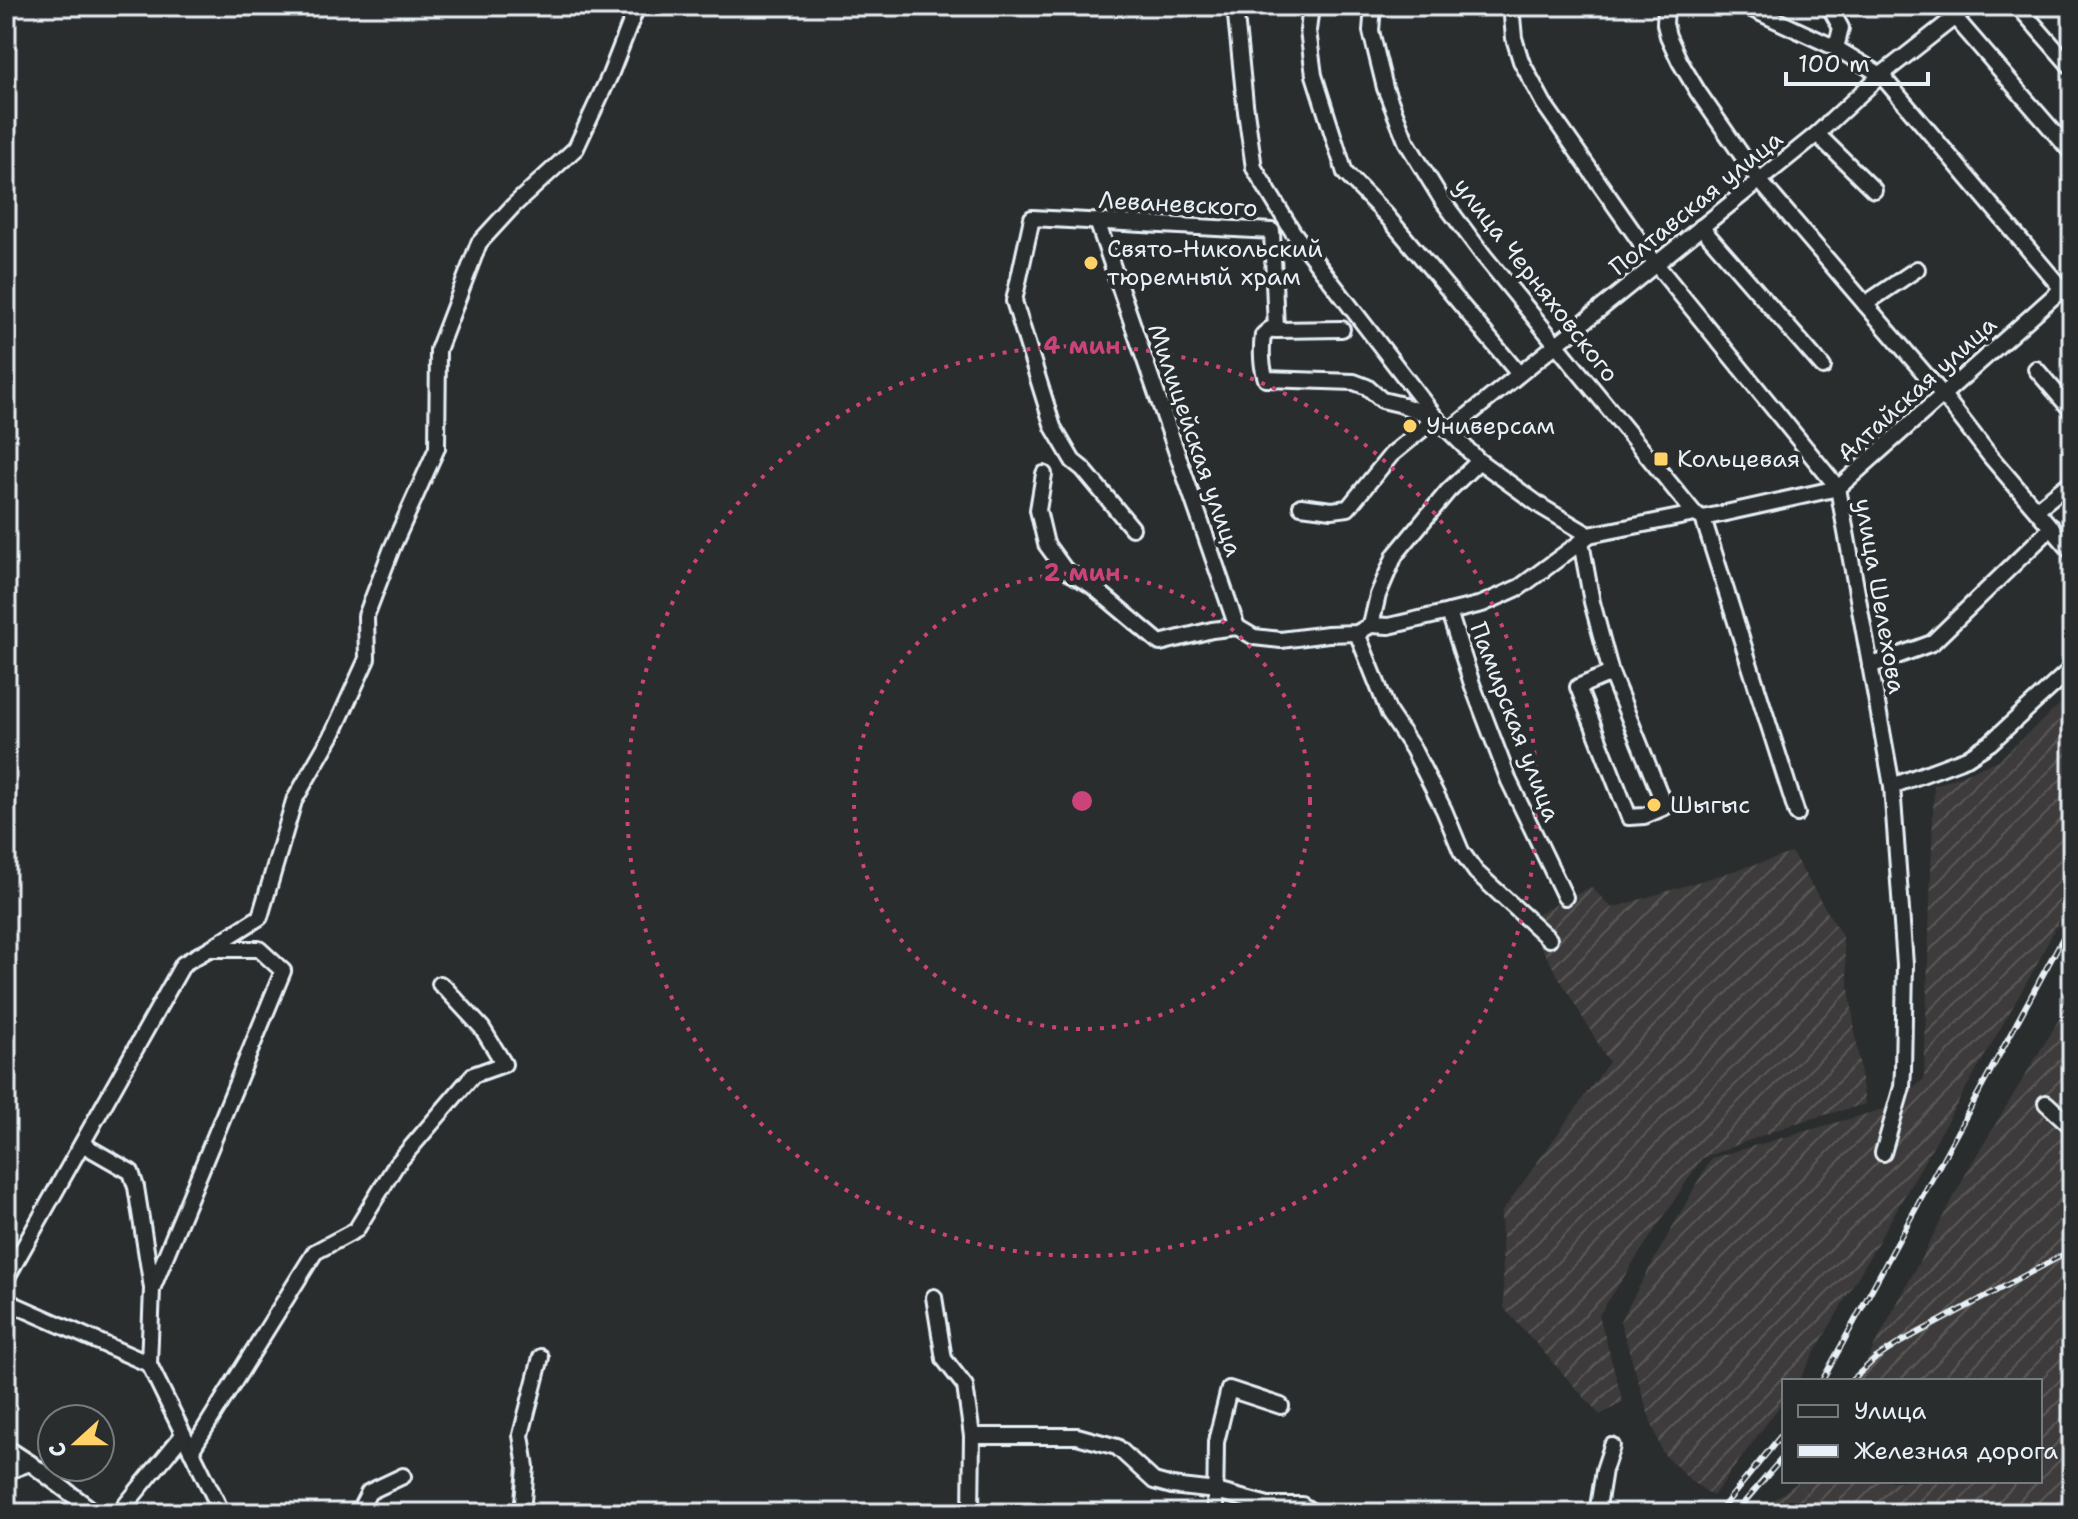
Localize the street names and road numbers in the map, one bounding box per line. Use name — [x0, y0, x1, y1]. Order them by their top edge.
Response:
street label: Полтавская улица — [1603, 123, 1789, 283]
street label: улица Черняховского — [1446, 171, 1626, 389]
street label: Леваневского — [1097, 184, 1259, 224]
street label: Алтайская улица — [1830, 309, 2004, 469]
street label: Милицейская улица — [1140, 319, 1250, 561]
street label: улица Шелехова — [1847, 496, 1913, 696]
street label: Памирская улица — [1462, 618, 1568, 826]

